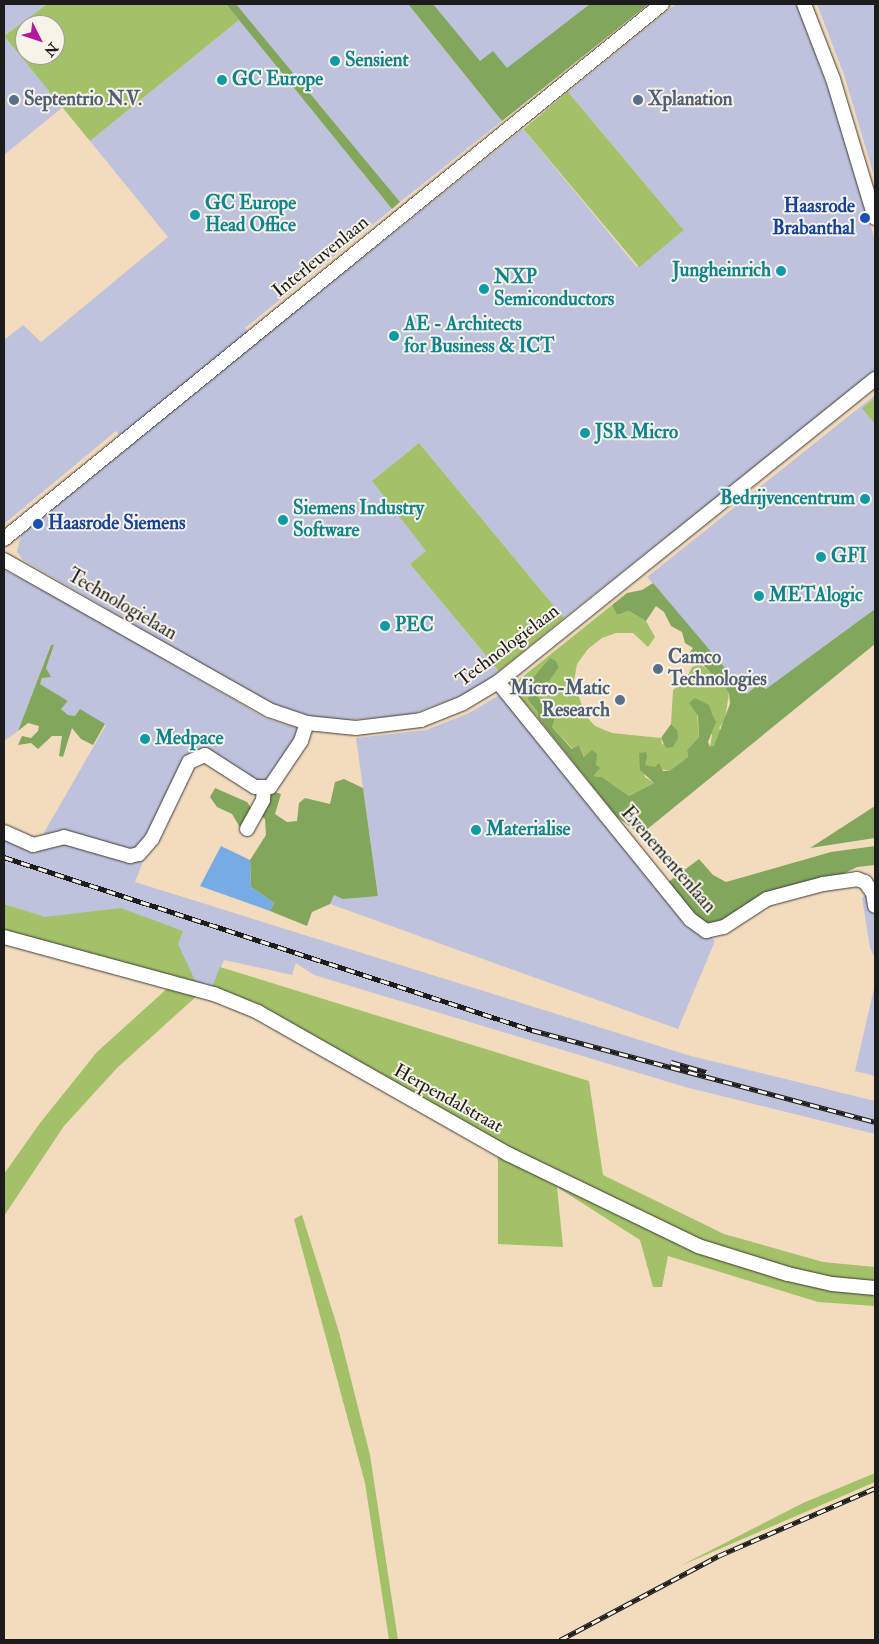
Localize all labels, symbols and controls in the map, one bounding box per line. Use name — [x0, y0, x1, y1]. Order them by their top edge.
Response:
north arrow — [15, 15, 65, 65]
text: N — [40, 39, 61, 60]
place label: Sensient — [345, 50, 409, 72]
marker: Sensient — [329, 55, 341, 67]
place label: GC Europe — [232, 69, 323, 91]
marker: GC Europe — [216, 74, 228, 86]
place label: Septentrio N.V. — [24, 89, 142, 111]
place label: Xplanation — [648, 89, 732, 111]
marker: Septentrio N.V. — [8, 94, 20, 106]
marker: Xplanation — [632, 94, 644, 106]
place label: GC Europe Head Office — [205, 193, 296, 237]
place label: Haasrode Brabanthal — [772, 196, 855, 240]
marker: GC Europe Head Office — [189, 209, 201, 221]
street label: Interleuvenlaan — [268, 211, 374, 303]
marker: Haasrode Brabanthal — [859, 212, 871, 224]
place label: Jungheinrich — [672, 260, 771, 282]
marker: Jungheinrich — [775, 265, 787, 277]
place label: NXP Semiconductors — [494, 267, 614, 311]
marker: NXP Semiconductors — [478, 283, 490, 295]
place label: AE - Architects for Business & ICT — [404, 314, 554, 358]
marker: AE - Architects for Business & ICT — [388, 330, 400, 342]
place label: JSR Micro — [595, 422, 678, 444]
marker: JSR Micro — [579, 427, 591, 439]
place label: Bedrijvencentrum — [720, 488, 855, 510]
marker: Bedrijvencentrum — [859, 493, 871, 505]
place label: Siemens Industry Software — [293, 498, 424, 542]
place label: Haasrode Siemens — [48, 513, 185, 535]
marker: Siemens Industry Software — [277, 514, 289, 526]
marker: Haasrode Siemens — [32, 518, 44, 530]
place label: GFI — [831, 546, 867, 568]
marker: GFI — [815, 551, 827, 563]
street label: Technologielaan — [63, 564, 181, 646]
place label: METAlogic — [769, 585, 863, 607]
marker: METAlogic — [753, 590, 765, 602]
street label: Technologielaan — [452, 600, 564, 692]
place label: PEC — [395, 615, 434, 637]
marker: PEC — [379, 620, 391, 632]
place label: Camco Technologies — [668, 647, 767, 691]
marker: Camco Technologies — [652, 663, 664, 675]
place label: Micro-Matic Research — [510, 678, 610, 722]
marker: Micro-Matic Research — [614, 694, 626, 706]
place label: Medpace — [155, 728, 223, 750]
marker: Medpace — [139, 733, 151, 745]
street label: Evenementenlaan — [616, 802, 720, 918]
place label: Materialise — [486, 819, 571, 841]
marker: Materialise — [470, 824, 482, 836]
street label: Herpendalstraat — [389, 1060, 507, 1138]

